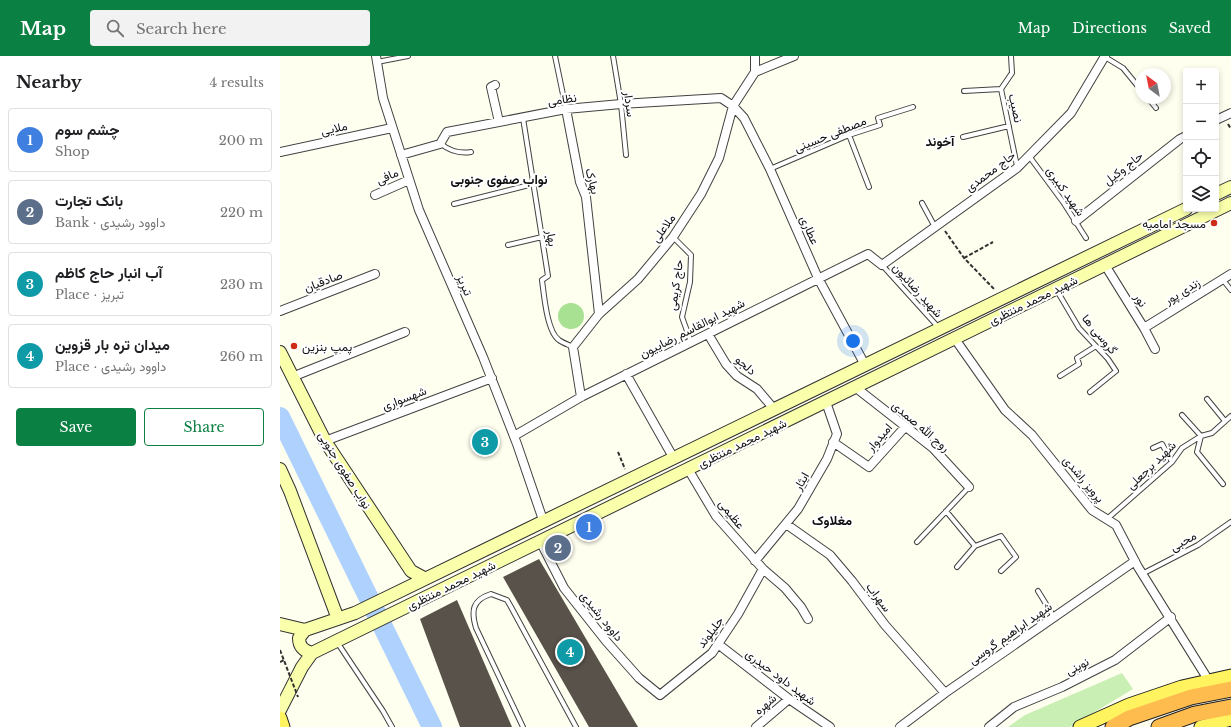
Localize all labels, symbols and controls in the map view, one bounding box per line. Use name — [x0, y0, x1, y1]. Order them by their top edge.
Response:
search box — [90, 10, 370, 46]
text: Map — [20, 17, 66, 40]
icon: search — [104, 17, 126, 39]
text: Search here — [136, 19, 227, 38]
text: Map — [1018, 19, 1050, 37]
text: Directions — [1072, 19, 1147, 37]
text: Saved — [1169, 19, 1211, 37]
north arrow — [1135, 68, 1171, 104]
map controls — [1183, 68, 1219, 212]
button: + — [1183, 68, 1219, 104]
text: Nearby — [16, 72, 82, 93]
text: 4 results — [210, 74, 264, 91]
street label: سردار — [620, 89, 639, 118]
street label: نظامی — [547, 90, 578, 109]
street label: نصیب — [1006, 92, 1026, 124]
button: − — [1183, 104, 1219, 140]
street label: مصطفی حسینی — [792, 113, 869, 156]
street label: ملایی — [319, 118, 349, 139]
text: چشم سوم — [55, 120, 119, 139]
text: 1 — [27, 132, 33, 149]
text: 200 m — [219, 132, 263, 149]
district label: آخوند — [926, 133, 956, 150]
button: locate — [1183, 140, 1219, 176]
text: Shop — [55, 143, 90, 160]
street label: حاج محمدی — [962, 147, 1019, 196]
street label: حاج وکیل — [1100, 148, 1147, 190]
street label: شهید کبیری — [1043, 163, 1088, 219]
street label: مافی — [374, 165, 401, 188]
street label: بهارک — [581, 166, 604, 196]
district label: نواب صفوی جنوبی — [450, 171, 548, 188]
button: layers — [1183, 176, 1219, 212]
text: بانک تجارت — [55, 191, 123, 210]
text: 2 — [26, 204, 34, 221]
text: 220 m — [220, 204, 263, 221]
street label: ملاعلی — [648, 211, 679, 246]
street label: عطاری — [796, 213, 823, 247]
text: Bank · داوود رشیدی — [55, 214, 165, 231]
place label: مسجد امامیه — [1142, 216, 1206, 231]
marker: مسجد امامیه — [1209, 218, 1219, 228]
street label: بهار — [542, 228, 561, 248]
street label: حاج کریمی — [664, 259, 688, 312]
street label: شهید رضائیون — [889, 260, 946, 321]
text: آب انبار حاج کاظم — [55, 263, 163, 282]
street label: صادقیان — [302, 267, 344, 295]
street label: تبریز — [453, 271, 476, 298]
street label: شهید محمد منتظری — [986, 272, 1080, 329]
street label: زندی پور — [1161, 275, 1203, 309]
text: 3 — [26, 276, 34, 293]
text: 230 m — [220, 276, 263, 293]
text: Place · تبریز — [55, 286, 124, 303]
street label: نور — [1130, 290, 1151, 310]
street label: شهید ابوالقاسم رضاییون — [637, 295, 748, 362]
street label: گروسی ها — [1078, 311, 1121, 358]
your location — [843, 331, 863, 351]
text: میدان تره بار قزوین — [55, 335, 170, 354]
place label: پمپ بنزین — [302, 339, 352, 355]
marker: پمپ بنزین — [289, 341, 299, 351]
text: 4 — [26, 348, 34, 365]
text: 260 m — [220, 348, 263, 365]
street label: دلجو — [732, 352, 760, 379]
text: Place · داوود رشیدی — [55, 358, 166, 375]
street label: شهسواری — [380, 383, 429, 414]
street label: روح الله صمدی — [888, 397, 953, 456]
button: Save — [16, 408, 136, 446]
button: Share — [144, 408, 264, 446]
street label: شهید محمد منتظری — [695, 415, 789, 472]
street label: امیدوار — [862, 420, 896, 455]
pin: 3 — [472, 427, 498, 457]
street label: نواب صفوی جنوبی — [314, 428, 375, 512]
street label: شهید برجعلی — [1123, 438, 1180, 493]
street label: پرویز راشدی — [1059, 453, 1108, 506]
street label: ایثار — [789, 469, 813, 494]
street label: عظیمی — [715, 496, 748, 532]
pin: 1 — [576, 512, 602, 542]
district label: مغلاوک — [812, 512, 852, 529]
street label: محبی — [1167, 528, 1199, 555]
pin: 2 — [545, 533, 571, 563]
street label: شهید محمد منتظری — [404, 557, 498, 614]
street label: سهراب — [862, 579, 895, 615]
street label: داوود رشیدی — [576, 588, 627, 645]
street label: شهید ابراهیم گروسی — [965, 599, 1055, 668]
street label: جلیلوند — [693, 613, 727, 651]
pin: 4 — [557, 637, 583, 667]
street label: شهید داود حیدری — [742, 646, 819, 709]
street label: نوینی — [1063, 654, 1092, 679]
street label: شهره — [751, 690, 780, 718]

